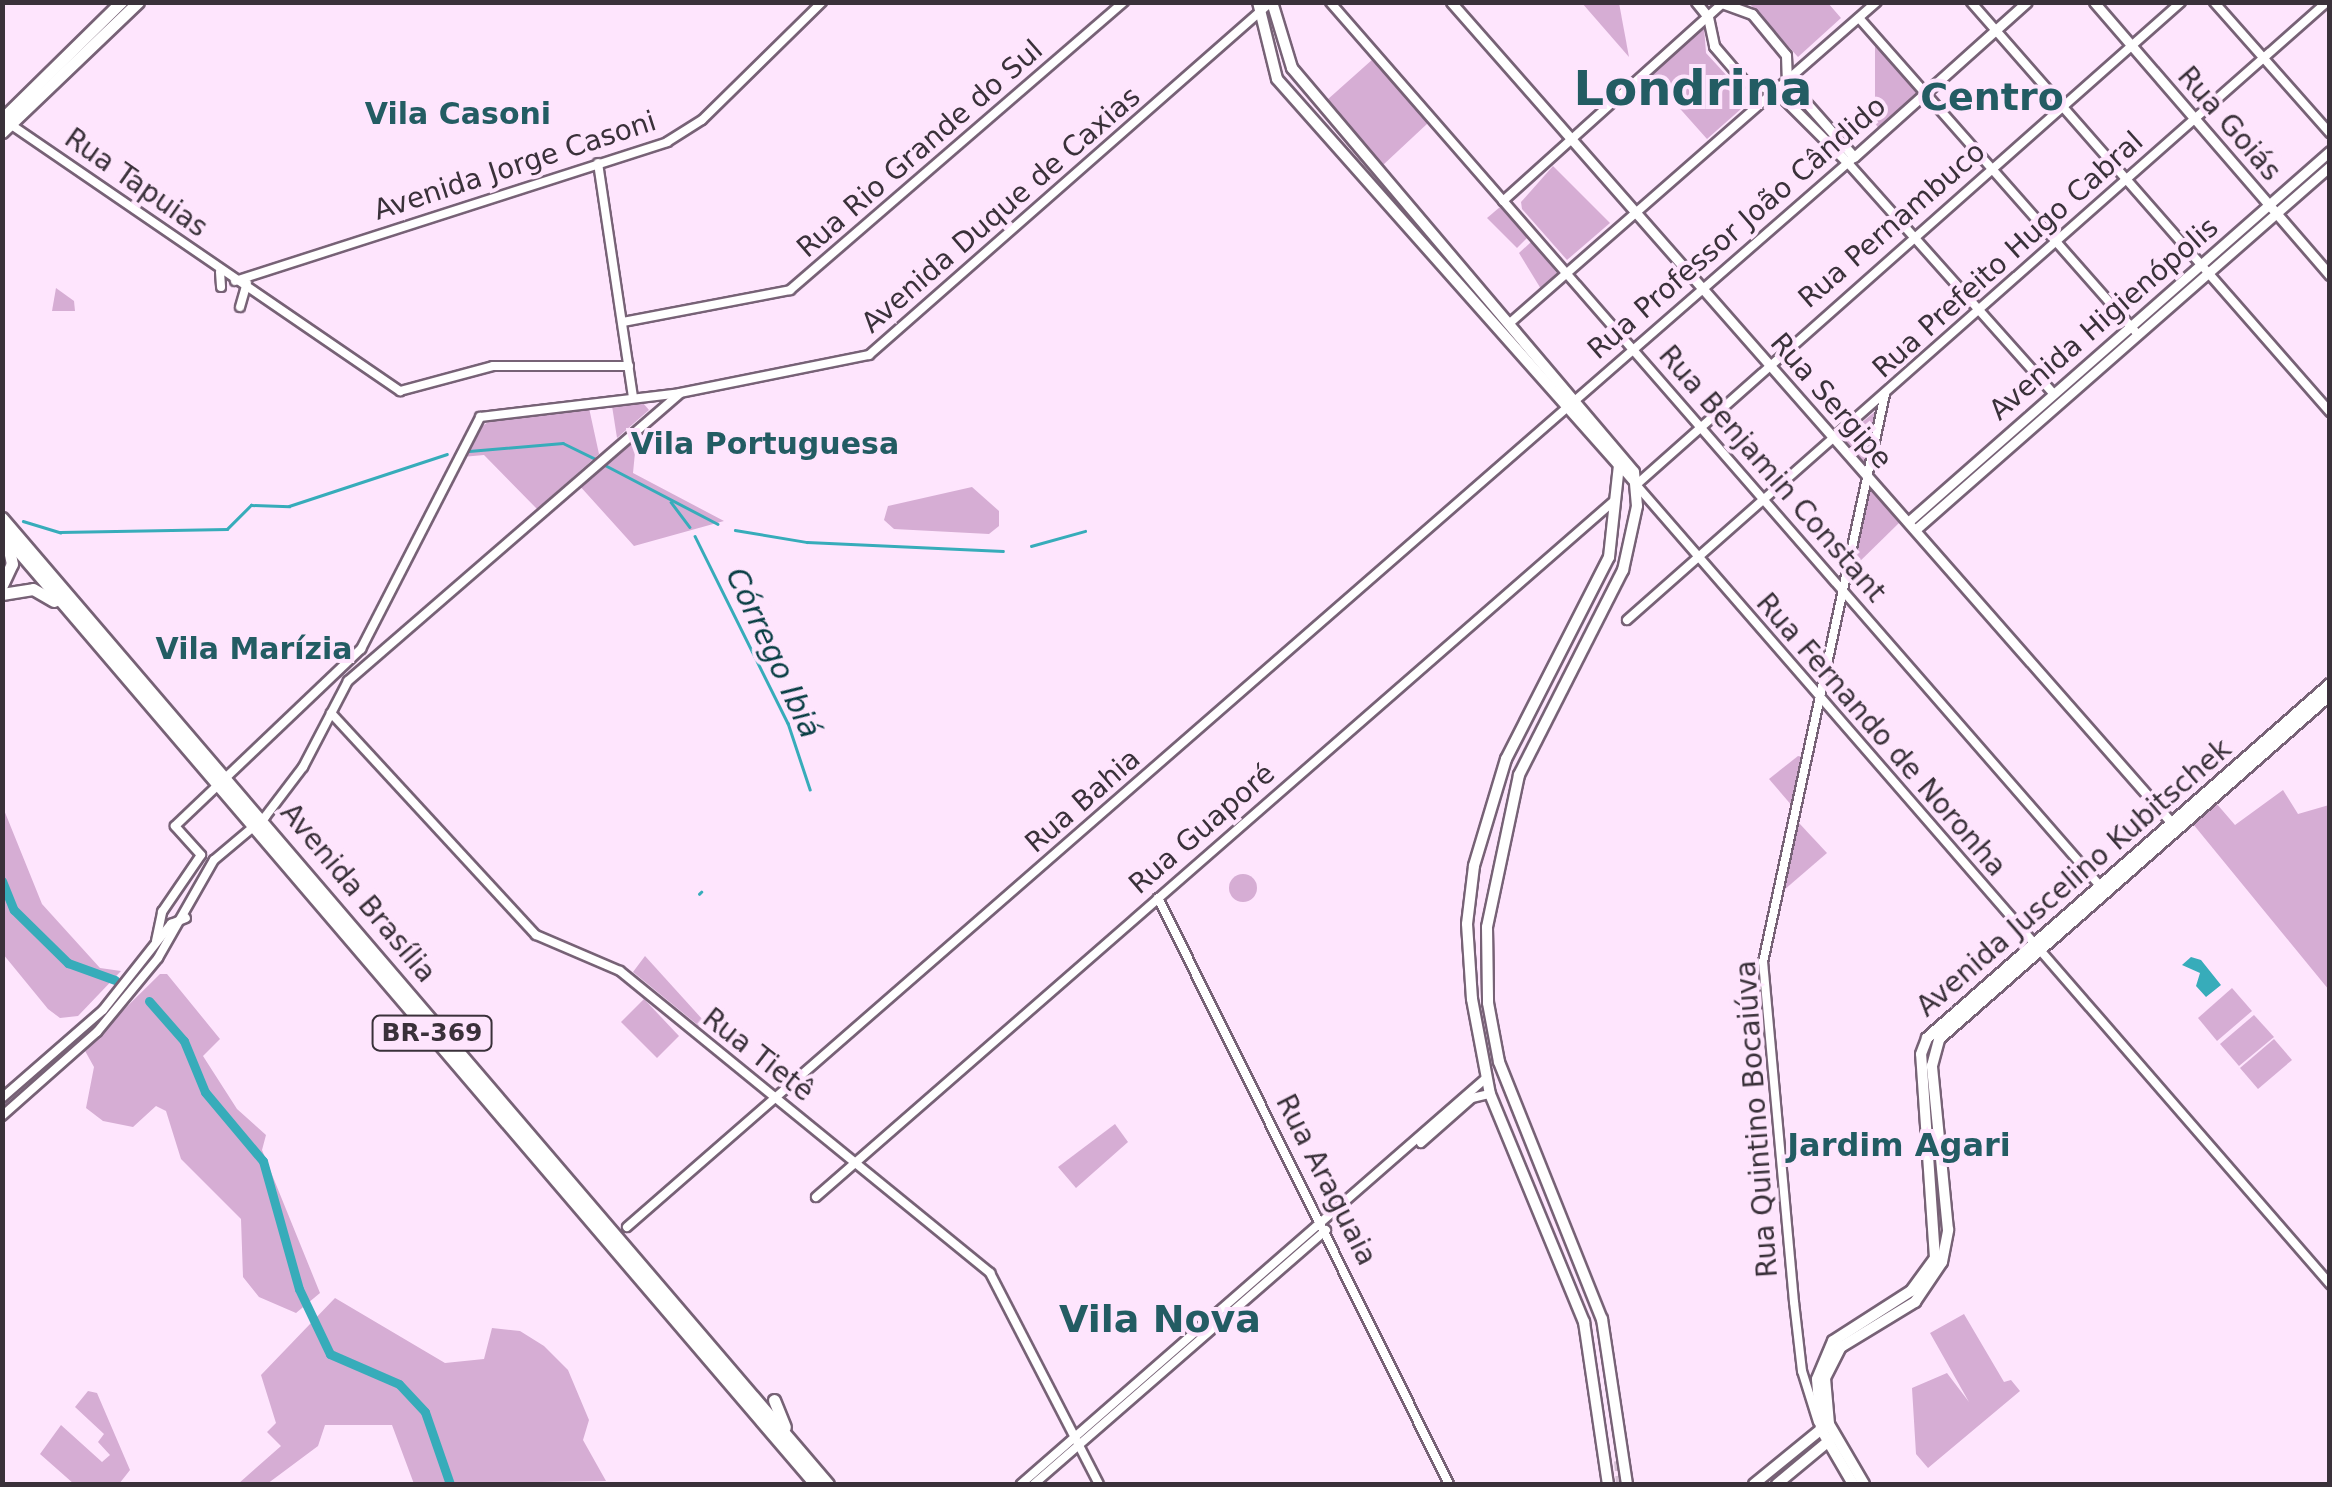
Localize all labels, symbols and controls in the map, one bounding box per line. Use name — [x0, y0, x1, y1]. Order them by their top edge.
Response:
street label: Rua Rio Grande do Sul — [790, 33, 1050, 265]
district label: Londrina — [1574, 60, 1812, 118]
street label: Rua Goiás — [2170, 60, 2288, 188]
district label: Centro — [1920, 75, 2064, 121]
street label: Avenida Duque de Caxias — [855, 80, 1147, 340]
street label: Rua Professor João Cândido — [1581, 89, 1893, 367]
district label: Vila Casoni — [365, 96, 551, 132]
street label: Avenida Jorge Casoni — [370, 104, 660, 228]
street label: Rua Tapuias — [58, 121, 214, 245]
street label: Rua Prefeito Hugo Cabral — [1866, 125, 2150, 385]
street label: Rua Pernambuco — [1792, 135, 1992, 315]
street label: Avenida Higienópolis — [1983, 210, 2225, 428]
street label: Rua Sergipe — [1763, 326, 1899, 476]
street label: Rua Benjamin Constant — [1651, 339, 1893, 609]
district label: Vila Portuguesa — [631, 426, 899, 462]
water label: Córrego Ibiá — [718, 562, 828, 744]
street label: Rua Fernando de Noronha — [1749, 587, 2013, 883]
district label: Vila Marízia — [155, 631, 353, 667]
street label: Avenida Juscelino Kubitschek — [1910, 732, 2238, 1024]
street label: Rua Bahia — [1019, 742, 1147, 860]
street label: Rua Guaporé — [1122, 757, 1282, 901]
street label: Avenida Brasília — [273, 797, 443, 989]
street label: Rua Quintino Bocaiúva — [1729, 959, 1785, 1279]
street label: Rua Tietê — [696, 1001, 820, 1109]
road number: BR-369 — [370, 1013, 494, 1053]
street label: Rua Araguaia — [1268, 1089, 1384, 1271]
district label: Jardim Agari — [1787, 1126, 2011, 1164]
district label: Vila Nova — [1059, 1297, 1261, 1343]

